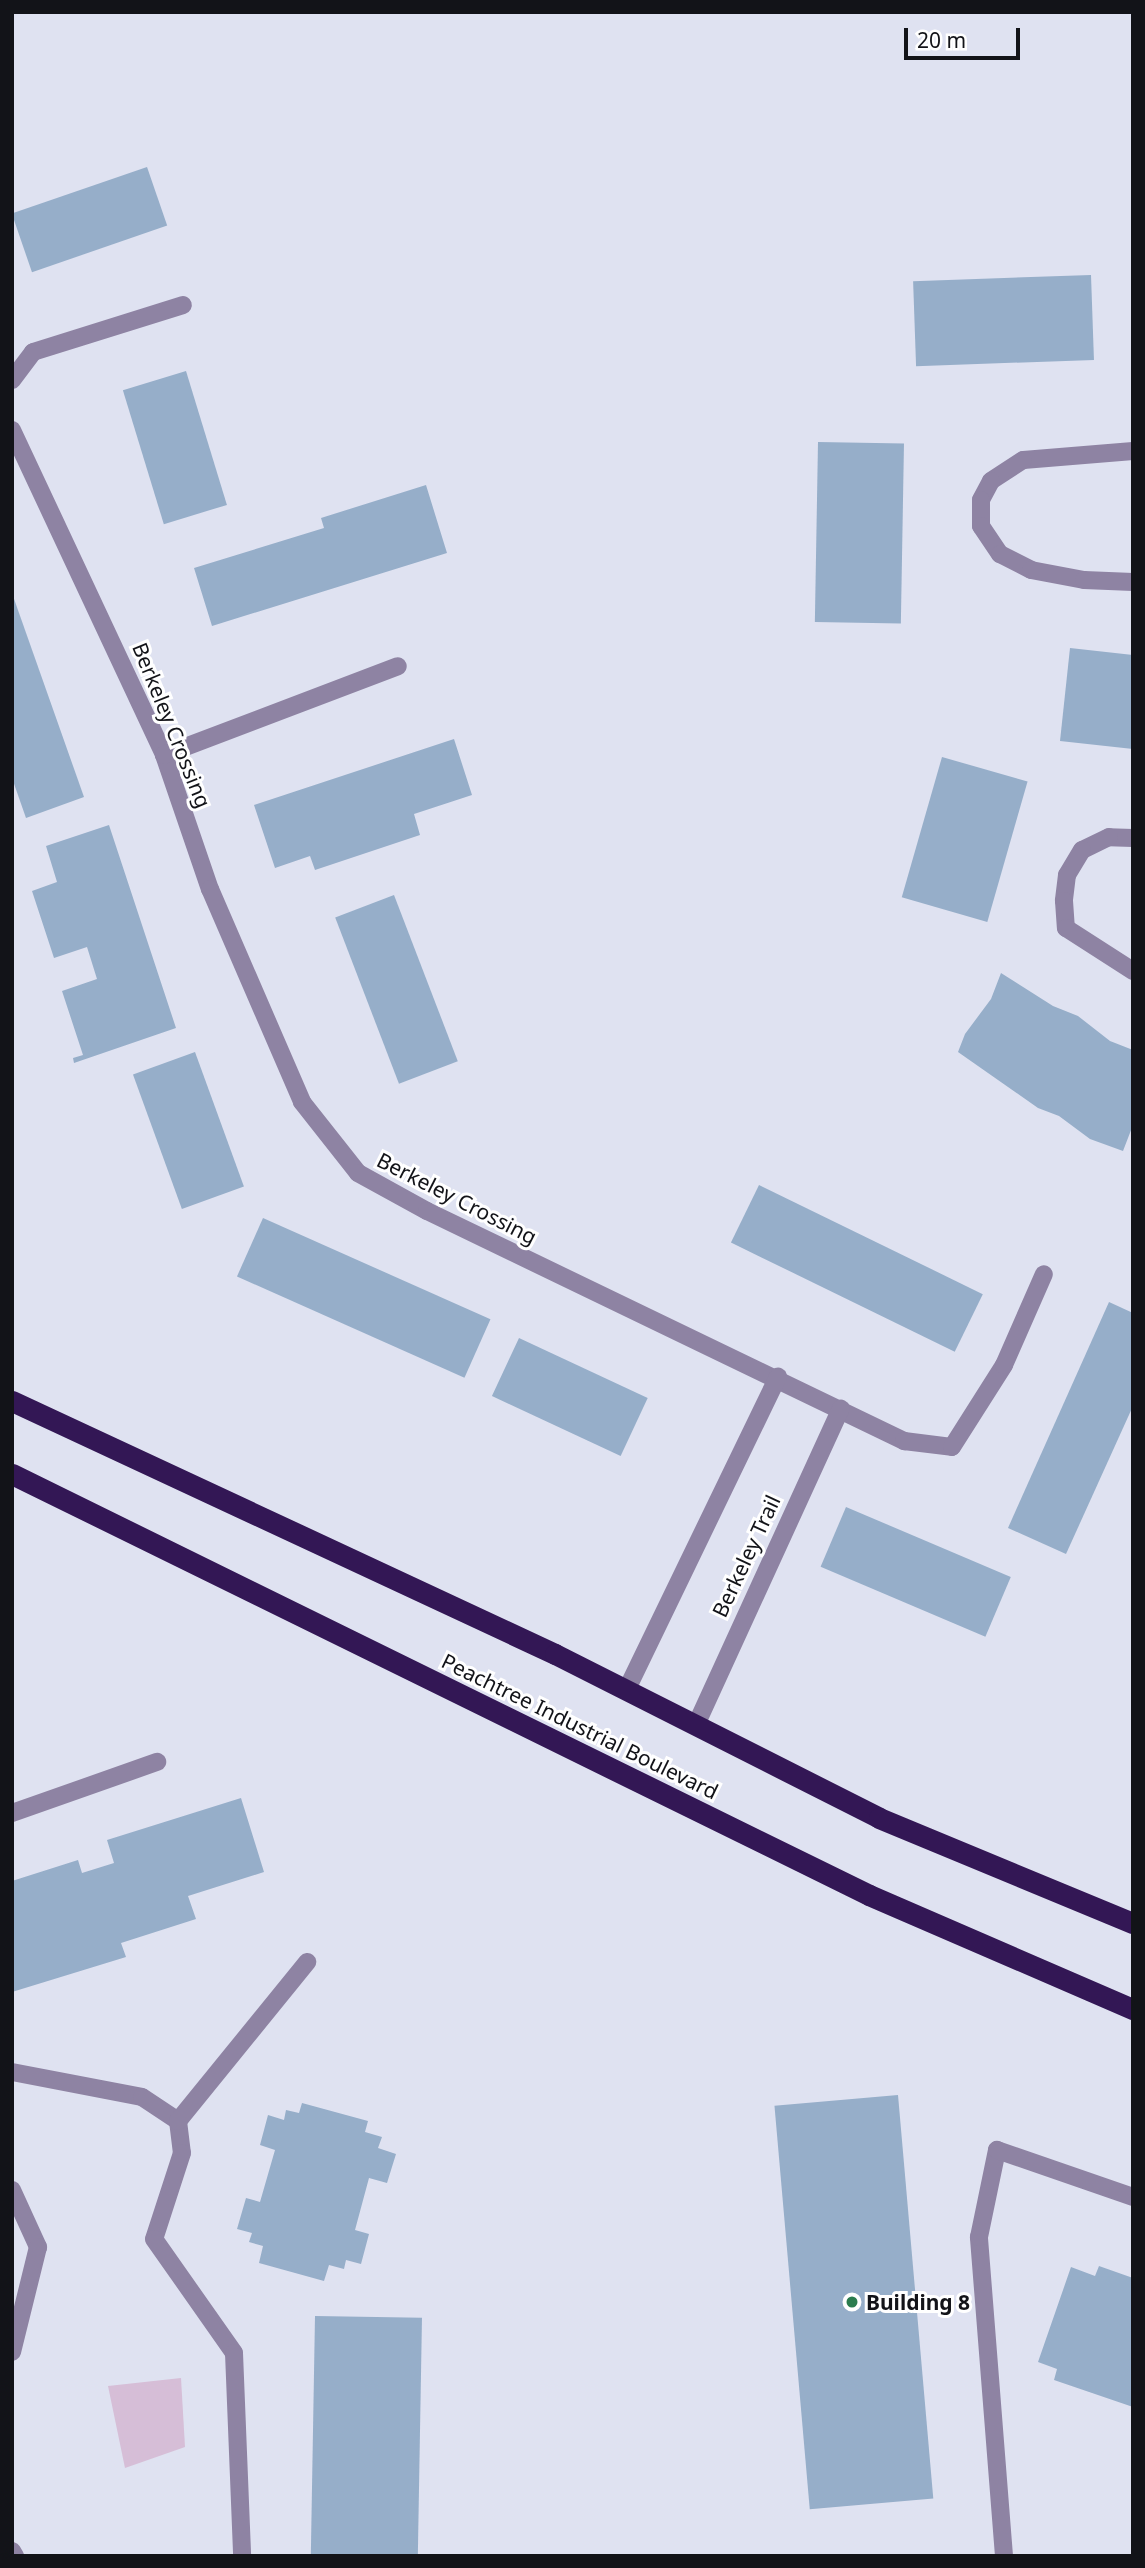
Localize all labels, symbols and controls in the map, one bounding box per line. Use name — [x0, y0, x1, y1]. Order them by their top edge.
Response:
scale bar — [907, 14, 1023, 58]
text: 20 m — [917, 26, 966, 54]
street label: Berkeley Crossing — [127, 639, 217, 811]
street label: Berkeley Crossing — [373, 1147, 541, 1249]
street label: Berkeley Trail — [707, 1491, 785, 1621]
street label: Peachtree Industrial Boulevard — [438, 1648, 722, 1804]
place label: Building 8 — [866, 2289, 970, 2315]
marker: Building 8 — [844, 2294, 860, 2310]

